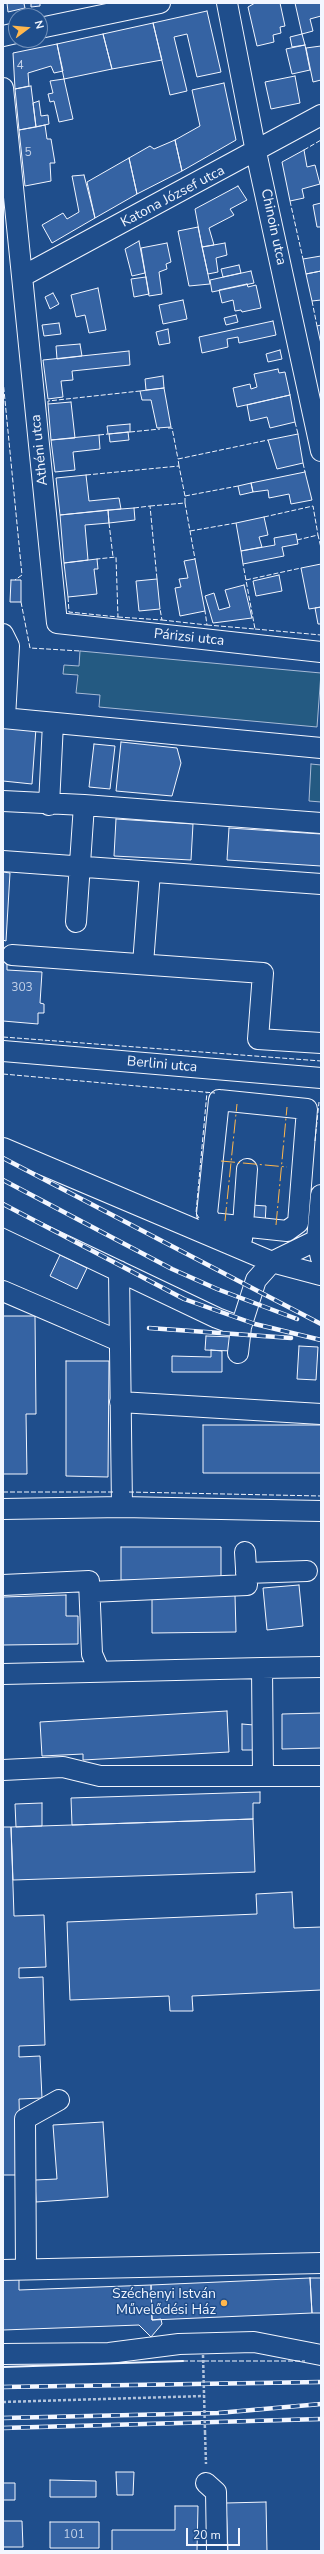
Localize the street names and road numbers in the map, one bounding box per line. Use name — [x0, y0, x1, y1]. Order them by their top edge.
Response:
street label: Katona József utca — [118, 163, 228, 231]
street label: Chinoin utca — [257, 187, 289, 267]
street label: Athéni utca — [28, 413, 52, 487]
street label: Párizsi utca — [153, 626, 225, 650]
street label: Berlini utca — [126, 1054, 198, 1076]

